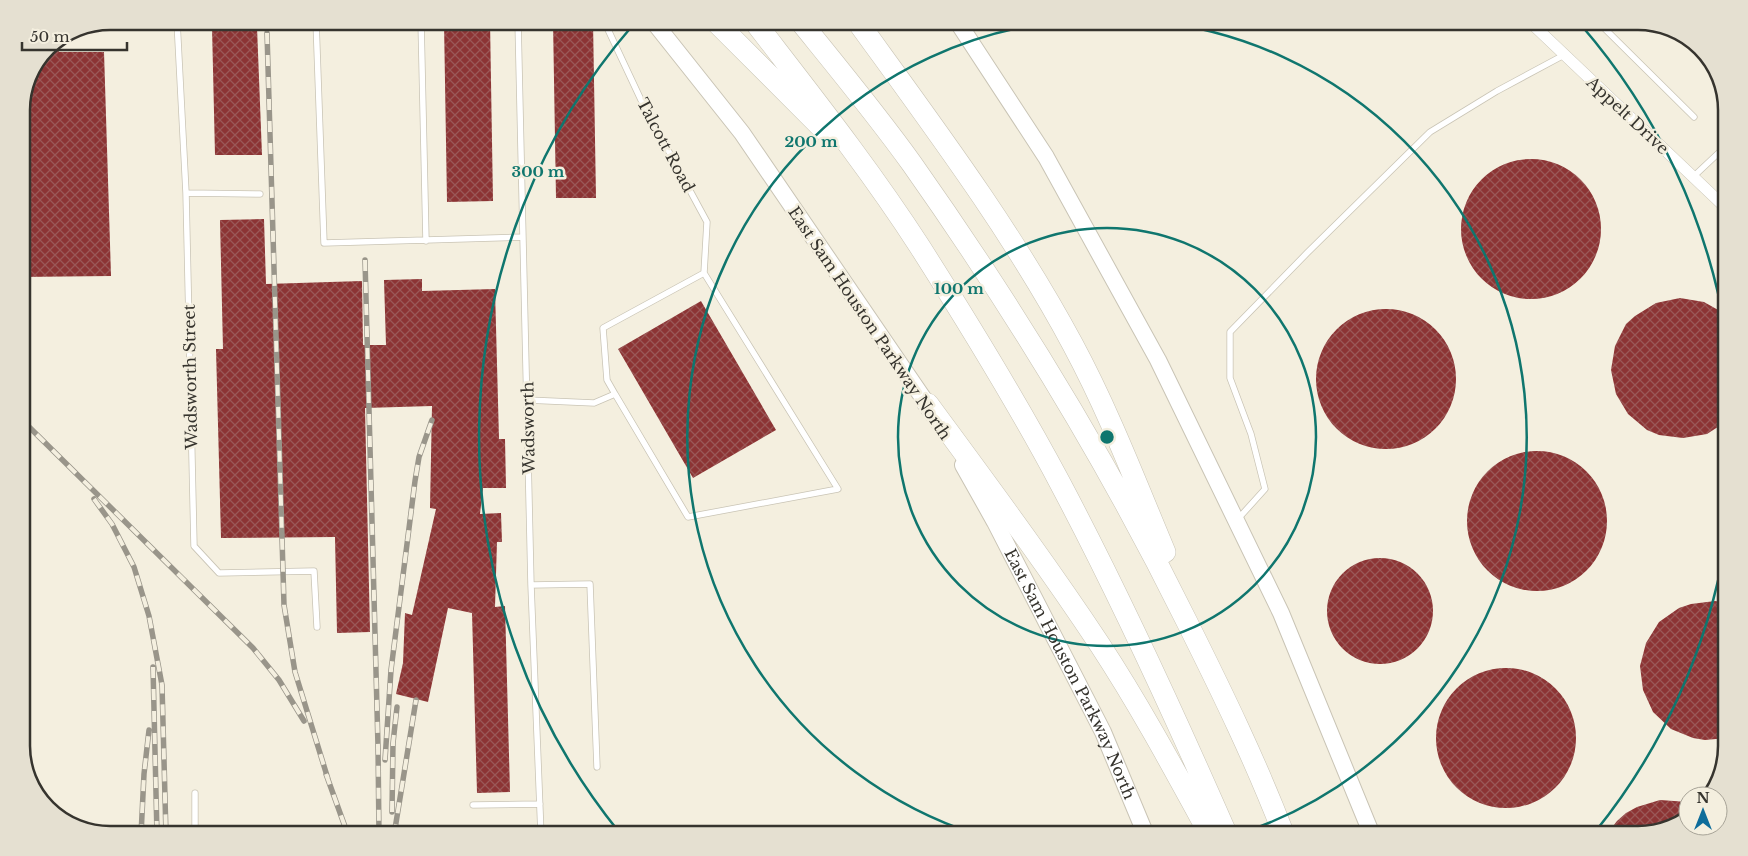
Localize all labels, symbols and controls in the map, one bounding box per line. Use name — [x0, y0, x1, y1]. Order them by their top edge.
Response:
scale bar — [22, 20, 128, 52]
text: 50 m — [30, 27, 70, 46]
street label: Appelt Drive — [1582, 71, 1673, 158]
street label: Talcott Road — [633, 95, 699, 196]
text: 200 m — [785, 132, 838, 151]
text: 300 m — [512, 162, 565, 181]
street label: East Sam Houston Parkway North — [784, 203, 956, 443]
text: 100 m — [934, 279, 984, 298]
street label: Wadsworth Street — [179, 304, 201, 451]
street label: Wadsworth — [517, 381, 539, 476]
centre of rings — [1098, 428, 1116, 446]
street label: East Sam Houston Parkway North — [1000, 545, 1140, 802]
north arrow — [1678, 786, 1728, 836]
text: N — [1696, 789, 1710, 807]

